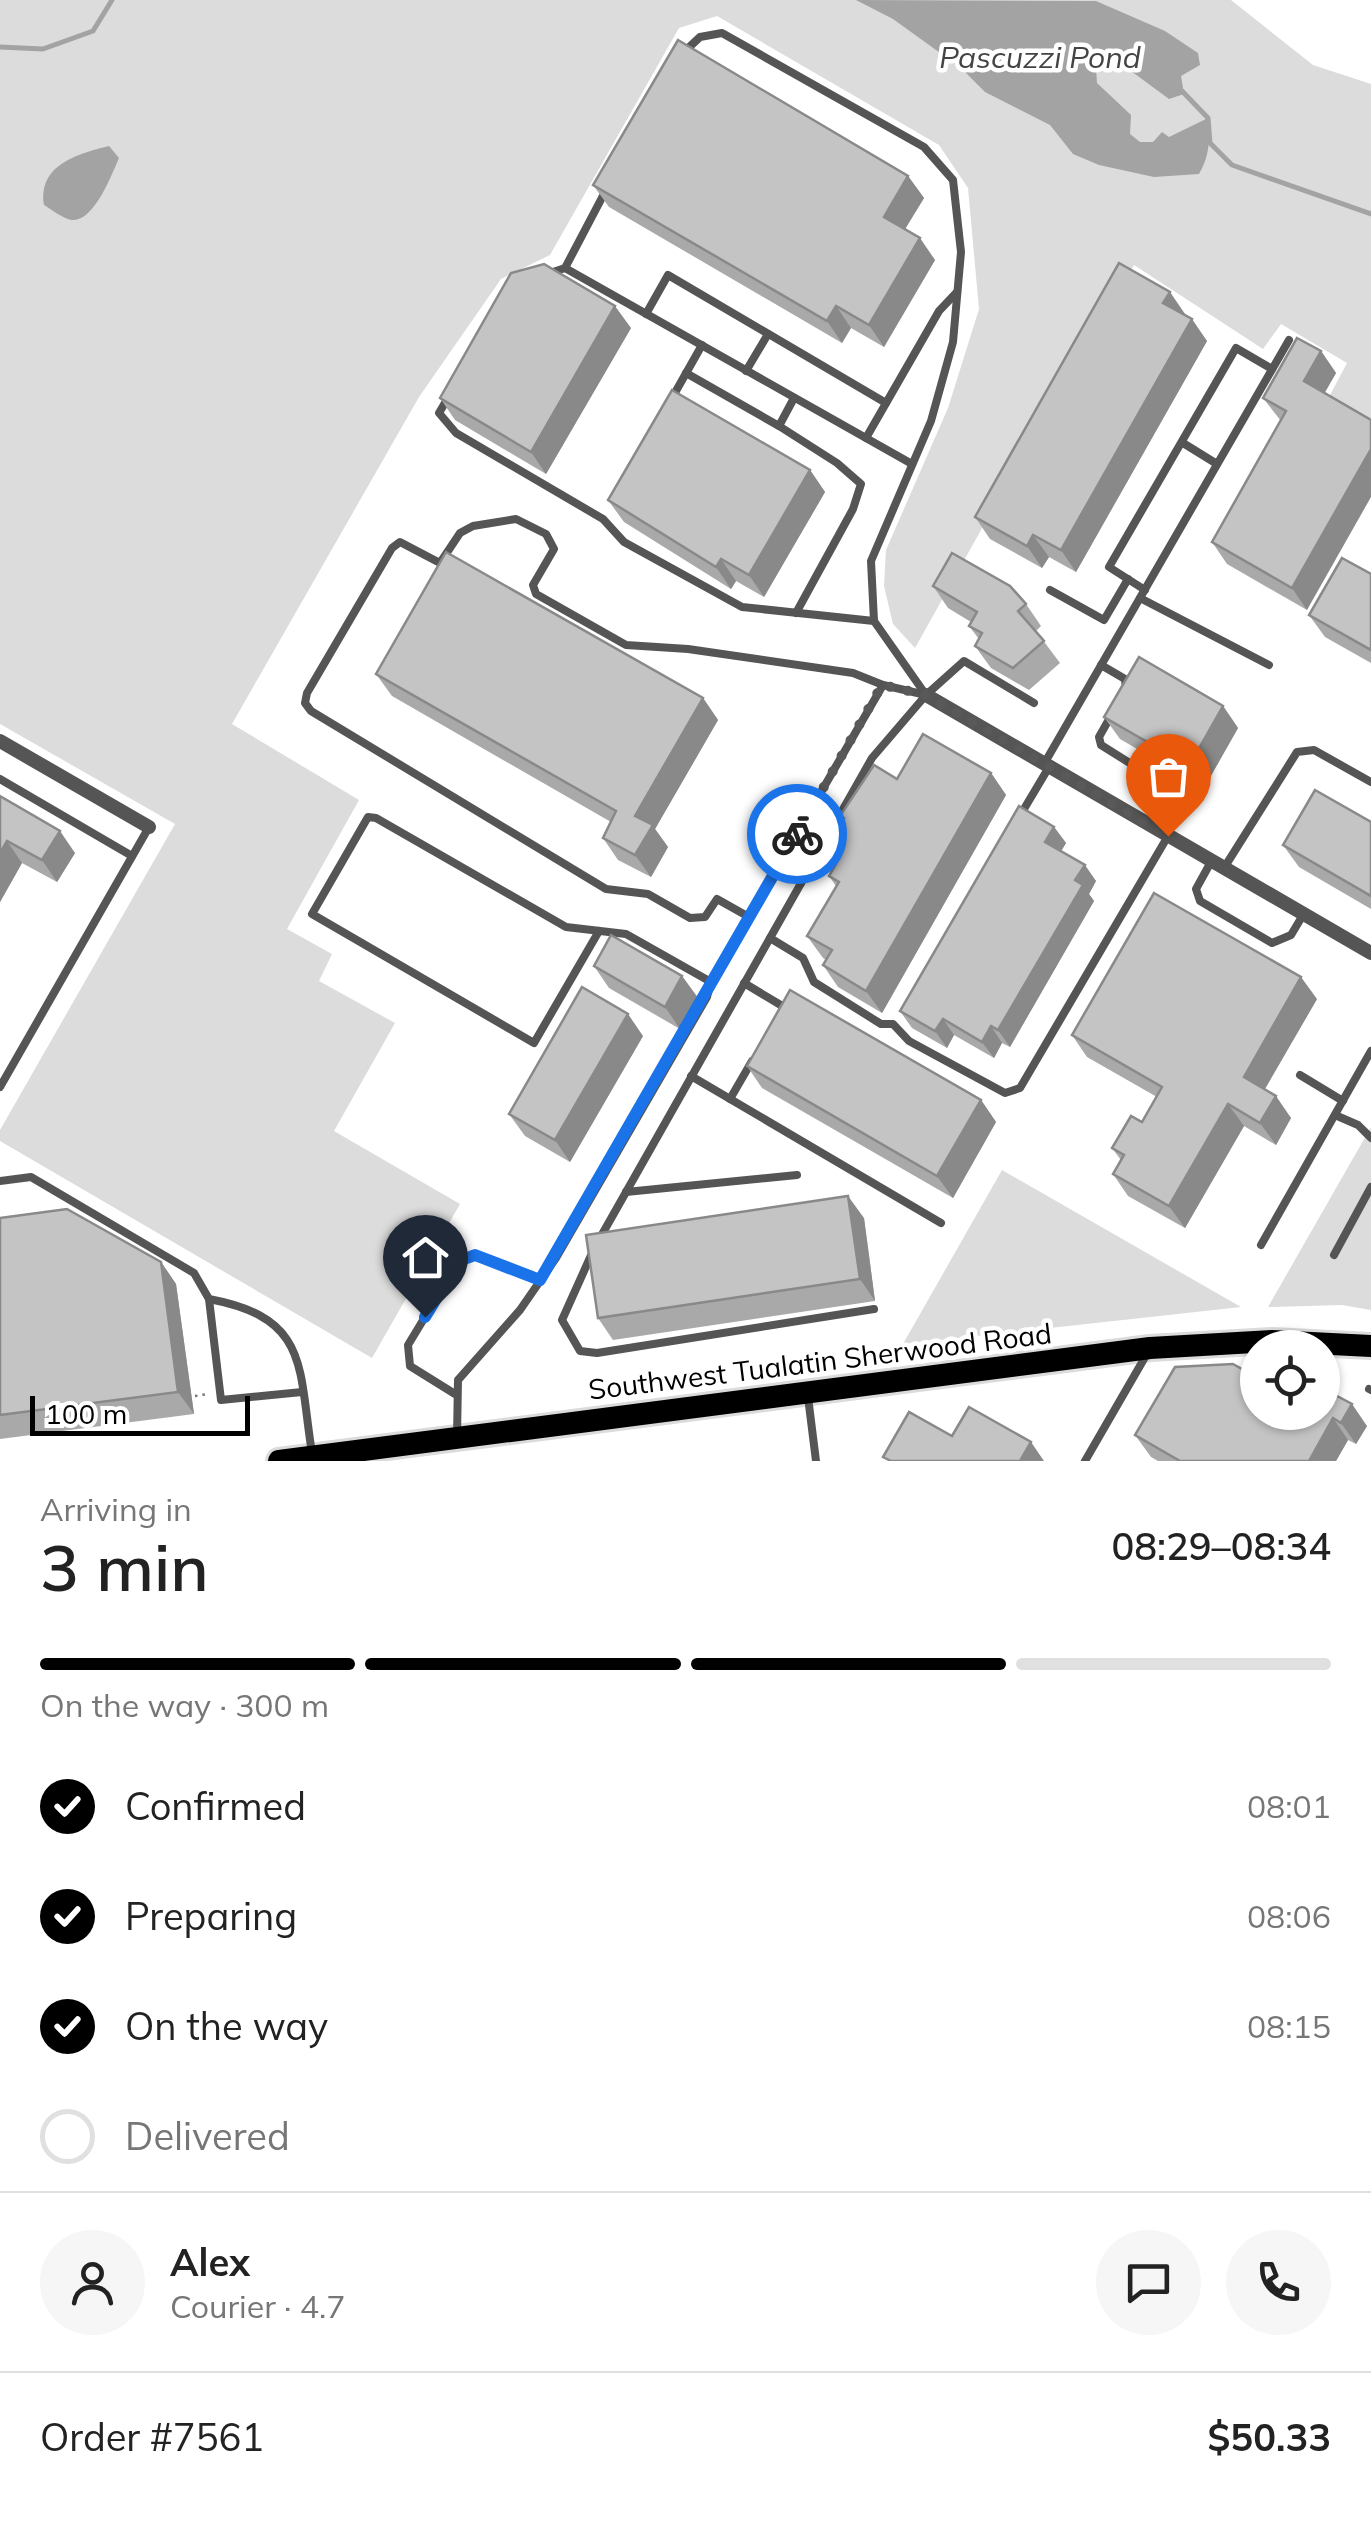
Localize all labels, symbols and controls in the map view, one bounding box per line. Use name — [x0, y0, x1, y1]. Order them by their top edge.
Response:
water label: Pascuzzi Pond — [939, 38, 1141, 76]
pin — [1126, 734, 1211, 837]
icon: bag — [1141, 749, 1196, 804]
courier — [747, 784, 847, 884]
icon: bike — [770, 807, 825, 862]
pin — [383, 1215, 468, 1318]
icon: home — [398, 1230, 453, 1285]
street label: Southwest Tualatin Sherwood Road — [586, 1315, 1054, 1407]
map controls — [1240, 1330, 1340, 1430]
button: locate — [1240, 1330, 1340, 1430]
scale bar — [30, 1391, 250, 1436]
text: 100 m — [45, 1396, 127, 1431]
text: Arriving in — [40, 1489, 192, 1529]
text: 08:29–08:34 — [1111, 1522, 1331, 1570]
text: 3 min — [40, 1526, 209, 1607]
text: On the way · 300 m — [40, 1685, 329, 1725]
icon: check — [40, 1779, 95, 1834]
text: Confirmed — [125, 1782, 306, 1830]
text: 08:01 — [1247, 1786, 1331, 1826]
icon: check — [40, 1889, 95, 1944]
text: Preparing — [125, 1892, 297, 1940]
text: 08:06 — [1247, 1896, 1331, 1936]
icon: check — [40, 1999, 95, 2054]
text: On the way — [125, 2002, 328, 2050]
text: 08:15 — [1247, 2006, 1331, 2046]
text: Delivered — [125, 2112, 290, 2160]
button: person — [40, 2230, 145, 2335]
button: chat — [1096, 2230, 1201, 2335]
button: phone — [1226, 2230, 1331, 2335]
text: Alex — [170, 2238, 250, 2286]
text: Courier · 4.7 — [170, 2286, 346, 2326]
text: Order #7561 — [40, 2413, 264, 2461]
text: $50.33 — [1208, 2413, 1331, 2461]

